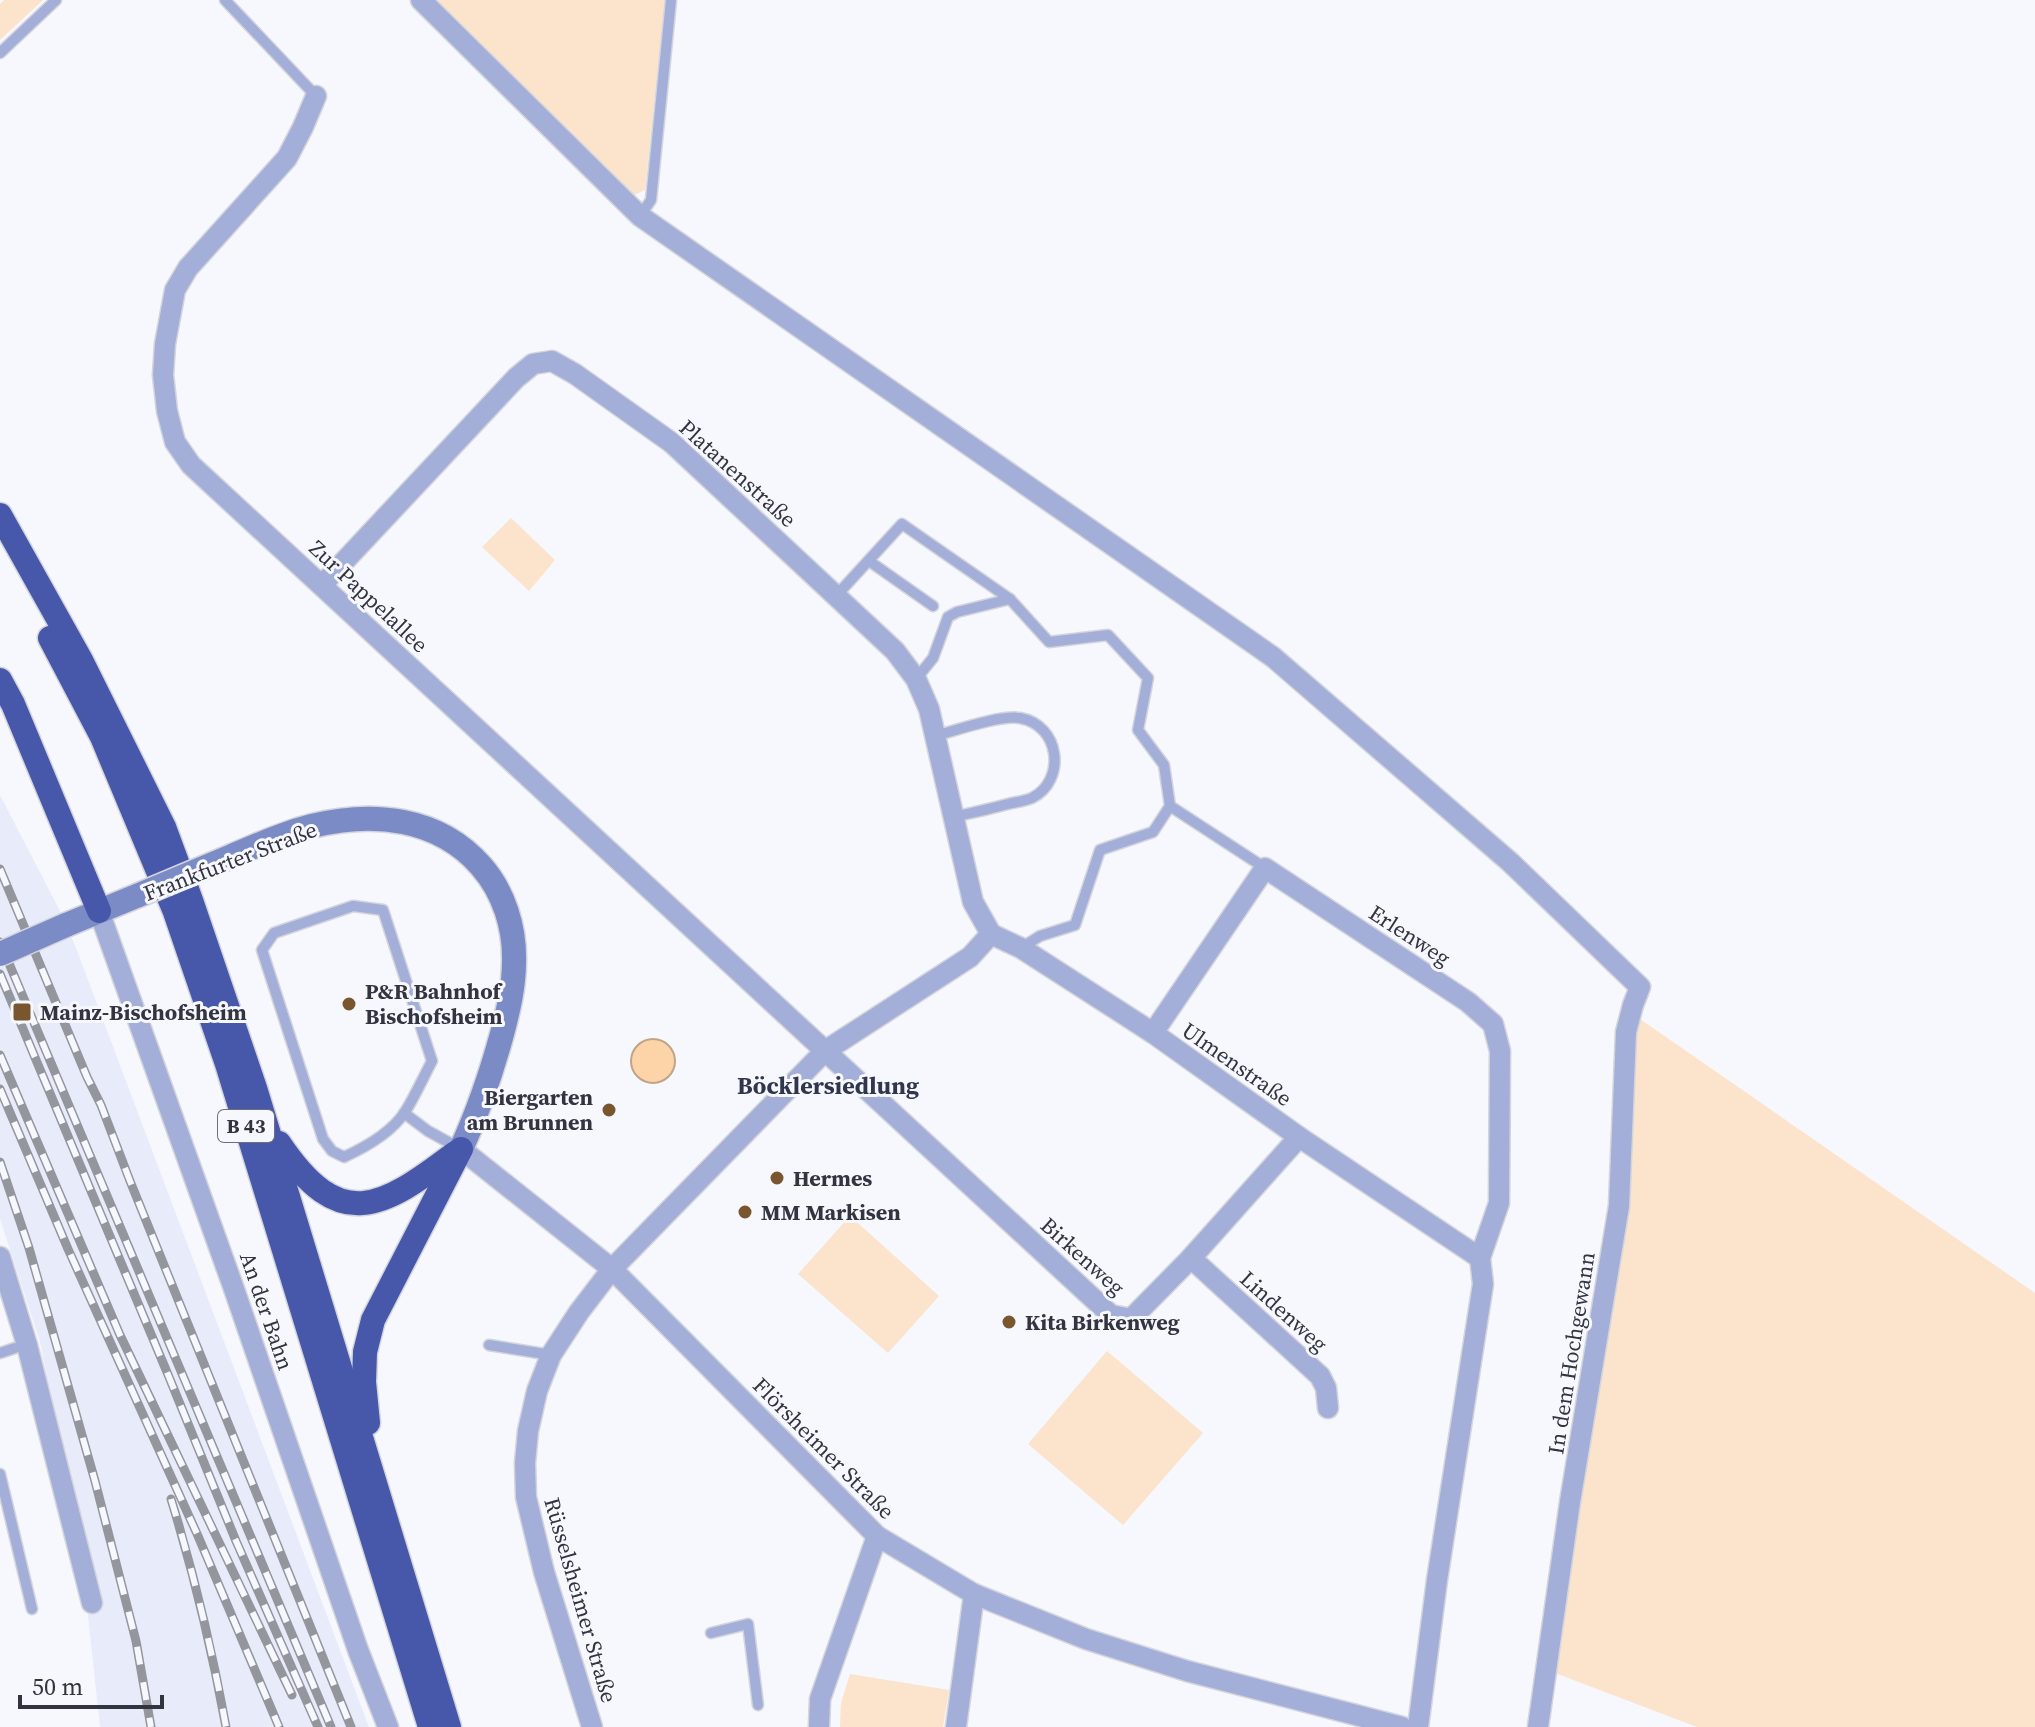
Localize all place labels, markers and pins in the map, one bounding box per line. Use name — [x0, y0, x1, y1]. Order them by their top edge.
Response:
place label: P&R Bahnhof Bischofsheim — [365, 976, 504, 1031]
marker: P&R Bahnhof Bischofsheim — [340, 995, 358, 1013]
place label: Mainz-Bischofsheim — [40, 997, 247, 1027]
marker: Mainz-Bischofsheim — [11, 1001, 33, 1023]
place label: Biergarten am Brunnen — [467, 1082, 593, 1137]
marker: Biergarten am Brunnen — [600, 1101, 618, 1119]
place label: Hermes — [793, 1163, 872, 1193]
marker: Hermes — [768, 1169, 786, 1187]
place label: MM Markisen — [761, 1197, 901, 1227]
marker: MM Markisen — [736, 1203, 754, 1221]
place label: Kita Birkenweg — [1025, 1307, 1180, 1337]
marker: Kita Birkenweg — [1000, 1313, 1018, 1331]

